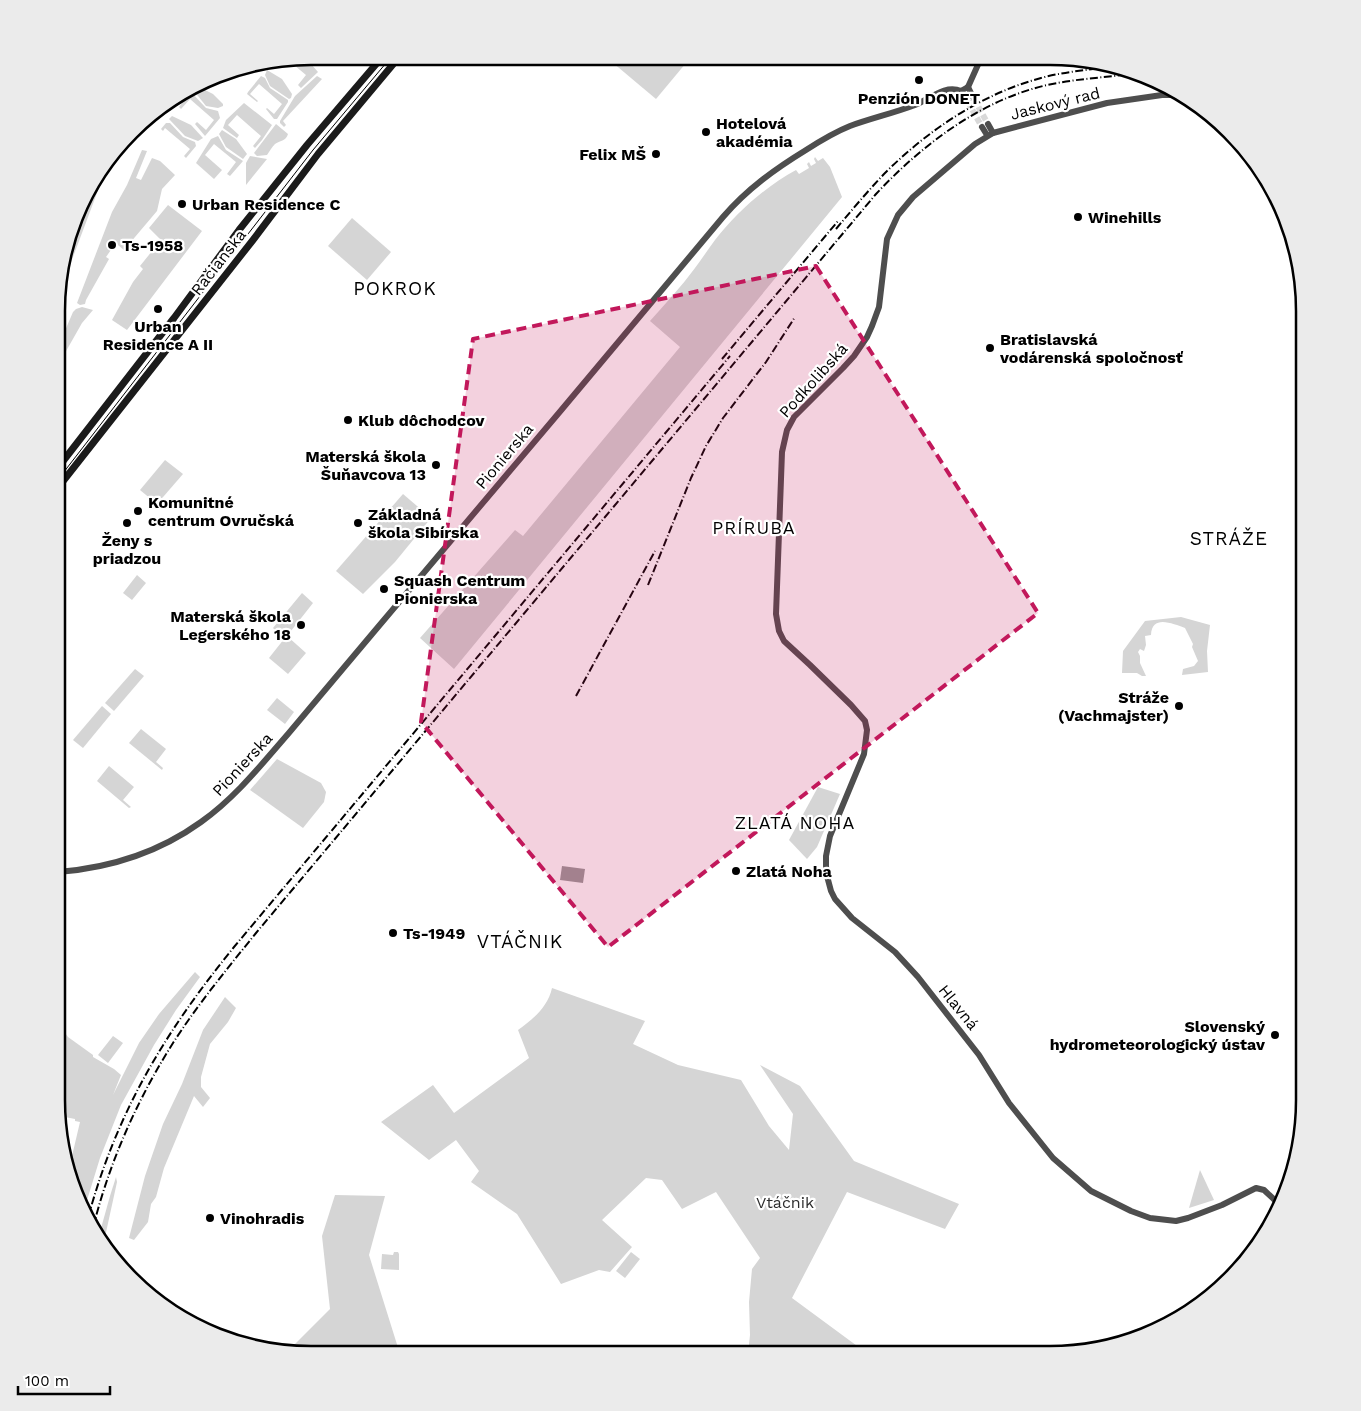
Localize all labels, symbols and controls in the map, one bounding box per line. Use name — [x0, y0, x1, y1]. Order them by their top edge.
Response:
marker: Penzión DONET — [913, 74, 925, 86]
street label: Jaskový rad — [1008, 83, 1102, 124]
place label: Penzión DONET — [858, 89, 981, 108]
place label: Hotelová akadémia — [716, 114, 793, 151]
marker: Hotelová akadémia — [700, 126, 712, 138]
place label: Felix MŠ — [579, 145, 646, 164]
marker: Felix MŠ — [650, 148, 662, 160]
place label: Urban Residence C — [192, 195, 340, 214]
marker: Urban Residence C — [176, 198, 188, 210]
place label: Winehills — [1088, 208, 1162, 227]
marker: Winehills — [1072, 211, 1084, 223]
street label: Račianska — [187, 226, 250, 299]
place label: Ts-1958 — [122, 236, 183, 255]
marker: Ts-1958 — [106, 239, 118, 251]
district label: POKROK — [353, 277, 437, 300]
marker: Urban Residence A II — [152, 303, 164, 315]
place label: Urban Residence A II — [103, 317, 213, 354]
place label: Bratislavská vodárenská spoločnosť — [999, 330, 1184, 367]
street label: Podkolibská — [775, 339, 852, 421]
marker: Bratislavská vodárenská spoločnosť — [984, 342, 996, 354]
place label: Klub dôchodcov — [358, 411, 485, 430]
marker: Klub dôchodcov — [342, 414, 354, 426]
street label: Pionierska — [472, 420, 537, 493]
place label: Materská škola Šuňavcova 13 — [305, 447, 427, 484]
marker: Materská škola Šuňavcova 13 — [430, 459, 442, 471]
place label: Komunitné centrum Ovručská — [148, 493, 295, 530]
marker: Komunitné centrum Ovručská — [132, 505, 144, 517]
place label: Základná škola Sibírska — [368, 505, 479, 542]
marker: Ženy s priadzou — [121, 517, 133, 529]
marker: Základná škola Sibírska — [352, 517, 364, 529]
district label: PRÍRUBA — [712, 517, 796, 538]
district label: STRÁŽE — [1190, 527, 1268, 550]
place label: Ženy s priadzou — [93, 531, 161, 568]
place label: Squash Centrum Pionierska — [394, 571, 525, 608]
marker: Squash Centrum Pionierska — [378, 583, 390, 595]
place label: Materská škola Legerského 18 — [170, 607, 292, 644]
marker: Materská škola Legerského 18 — [295, 619, 307, 631]
place label: Stráže (Vachmajster) — [1058, 688, 1169, 725]
marker: Stráže (Vachmajster) — [1173, 700, 1185, 712]
street label: Pionierska — [208, 729, 276, 800]
district label: ZLATÁ NOHA — [735, 812, 855, 833]
place label: Zlatá Noha — [746, 862, 833, 881]
marker: Zlatá Noha — [730, 865, 742, 877]
place label: Ts-1949 — [403, 924, 465, 943]
marker: Ts-1949 — [387, 927, 399, 939]
district label: VTÁČNIK — [477, 930, 563, 953]
street label: Hlavná — [935, 981, 983, 1034]
place label: Slovenský hydrometeorologický ústav — [1050, 1017, 1266, 1054]
marker: Slovenský hydrometeorologický ústav — [1269, 1029, 1281, 1041]
park label: Vtáčnik — [756, 1193, 814, 1212]
place label: Vinohradis — [220, 1209, 305, 1228]
marker: Vinohradis — [204, 1212, 216, 1224]
scale bar — [18, 1364, 110, 1396]
text: 100 m — [25, 1372, 69, 1390]

